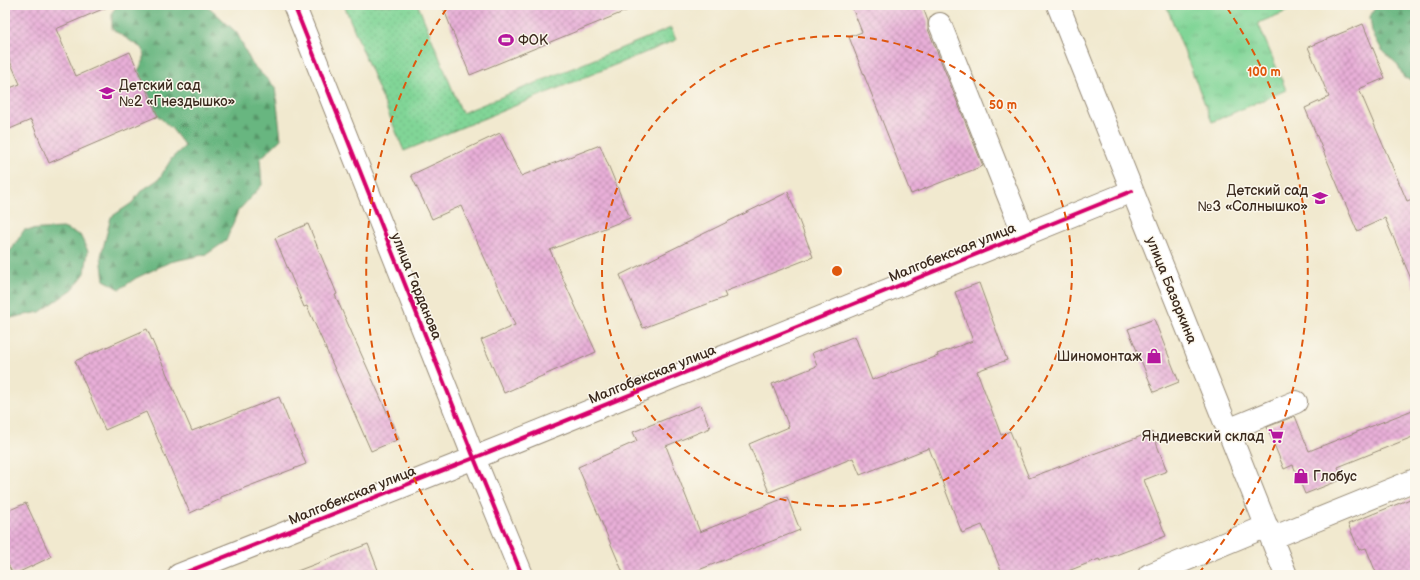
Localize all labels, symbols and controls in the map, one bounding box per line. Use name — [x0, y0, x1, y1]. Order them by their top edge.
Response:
sports icon: ФОК — [497, 31, 515, 49]
place label: ФОК — [518, 32, 549, 49]
text: 100 m — [1247, 65, 1281, 80]
place label: Детский сад №2 «Гнездышко» — [119, 77, 236, 110]
school or university icon: Детский сад №2 «Гнездышко» — [98, 84, 116, 102]
text: 50 m — [989, 98, 1017, 113]
place label: Детский сад №3 «Солнышко» — [1198, 182, 1308, 215]
school or university icon: Детский сад №3 «Солнышко» — [1311, 189, 1329, 207]
street label: Малгобекская улица — [886, 219, 1019, 286]
street label: улица Гарданова — [387, 230, 446, 343]
street label: улица Базоркина — [1142, 234, 1201, 347]
centre of rings — [830, 264, 844, 278]
street label: Малгобекская улица — [586, 341, 719, 408]
shop icon: Шиномонтаж — [1145, 347, 1163, 365]
place label: Шиномонтаж — [1057, 348, 1142, 365]
supermarket icon: Яндиевский склад — [1267, 427, 1285, 445]
place label: Яндиевский склад — [1142, 428, 1264, 445]
street label: Малгобекская улица — [286, 462, 419, 529]
shop icon: Глобус — [1292, 467, 1310, 485]
place label: Глобус — [1313, 468, 1357, 485]

